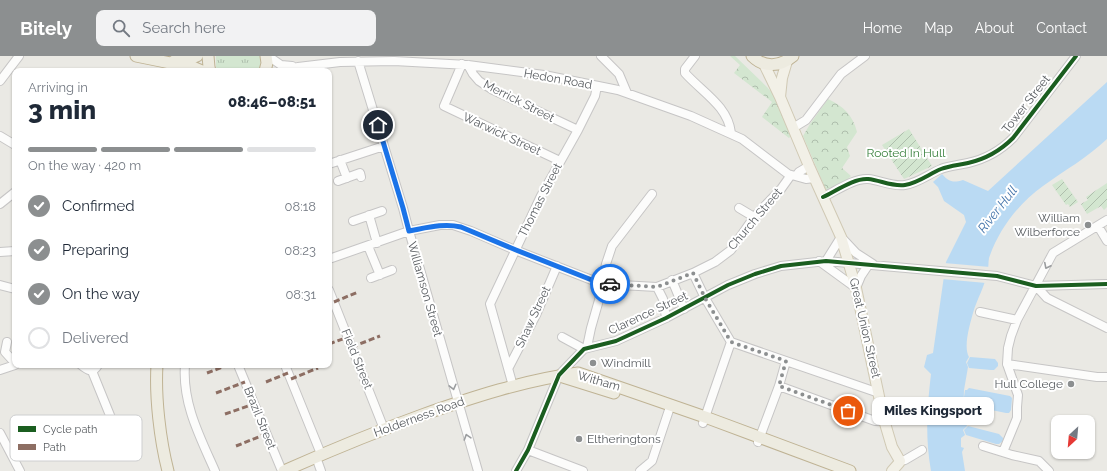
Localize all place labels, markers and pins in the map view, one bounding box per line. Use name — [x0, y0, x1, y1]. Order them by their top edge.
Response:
pin — [361, 108, 395, 142]
place label: William Wilberforce — [1014, 211, 1080, 239]
marker: William Wilberforce — [1083, 220, 1093, 230]
place label: Windmill — [601, 356, 652, 370]
marker: Windmill — [588, 358, 598, 368]
place label: Hull College — [994, 377, 1063, 391]
marker: Hull College — [1066, 379, 1076, 389]
pin — [831, 394, 865, 428]
callout: Miles Kingsport — [872, 397, 994, 425]
place label: Eltheringtons — [587, 432, 661, 446]
marker: Eltheringtons — [574, 434, 584, 444]

